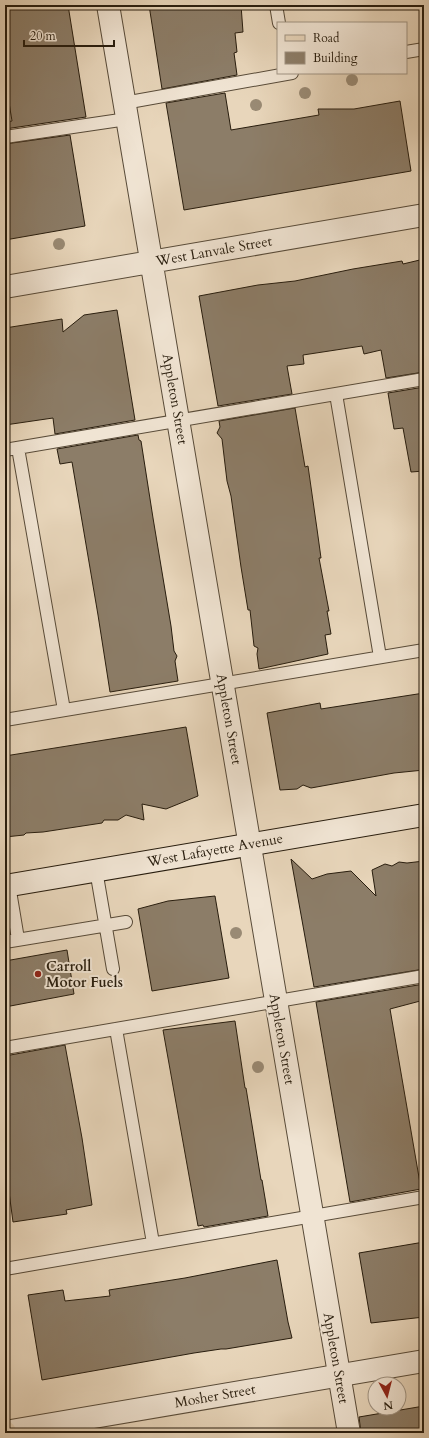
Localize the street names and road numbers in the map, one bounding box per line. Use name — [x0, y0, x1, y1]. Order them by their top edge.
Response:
street label: West Lanvale Street — [153, 231, 274, 271]
street label: Appleton Street — [158, 352, 192, 447]
street label: Appleton Street — [212, 672, 246, 767]
street label: West Lafayette Avenue — [145, 829, 284, 871]
street label: Appleton Street — [265, 992, 299, 1087]
street label: Appleton Street — [319, 1311, 353, 1406]
street label: Mosher Street — [173, 1379, 258, 1412]

